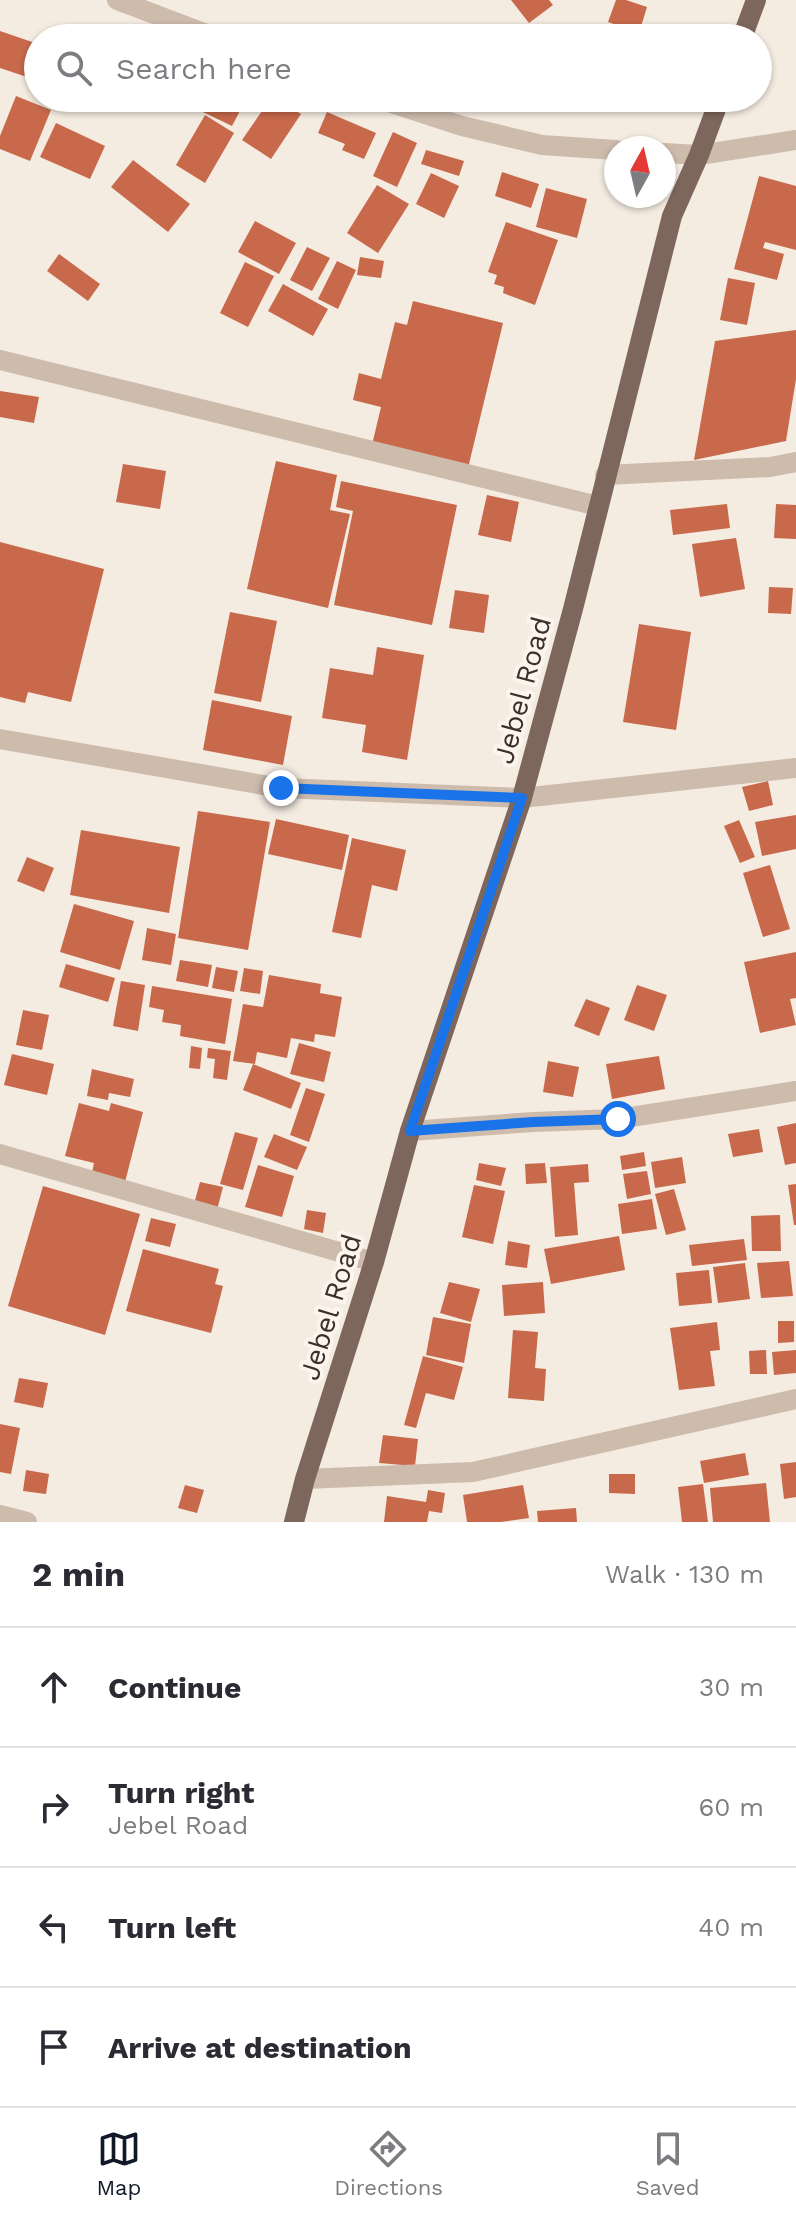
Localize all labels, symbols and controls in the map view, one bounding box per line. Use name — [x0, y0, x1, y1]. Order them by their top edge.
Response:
search box — [24, 24, 772, 112]
icon: search — [52, 46, 96, 90]
text: Search here — [116, 51, 292, 86]
north arrow — [604, 136, 676, 208]
street label: Jebel Road — [487, 613, 558, 767]
route end — [263, 770, 299, 806]
route start — [600, 1101, 636, 1137]
street label: Jebel Road — [293, 1230, 368, 1384]
text: 2 min — [32, 1554, 125, 1594]
text: Walk · 130 m — [605, 1559, 764, 1589]
icon: ahead — [32, 1665, 76, 1709]
text: Continue — [108, 1670, 241, 1705]
text: 30 m — [699, 1672, 764, 1702]
text: Turn right — [108, 1775, 254, 1810]
icon: right — [32, 1785, 76, 1829]
text: 60 m — [698, 1792, 764, 1822]
text: Jebel Road — [108, 1810, 248, 1840]
icon: left — [32, 1905, 76, 1949]
text: Turn left — [108, 1910, 236, 1945]
text: 40 m — [698, 1912, 764, 1942]
icon: arrive — [32, 2025, 76, 2069]
text: Arrive at destination — [108, 2030, 412, 2065]
tab: Map — [96, 2127, 141, 2200]
tab: Directions — [334, 2127, 443, 2200]
tab: Saved — [636, 2127, 700, 2200]

